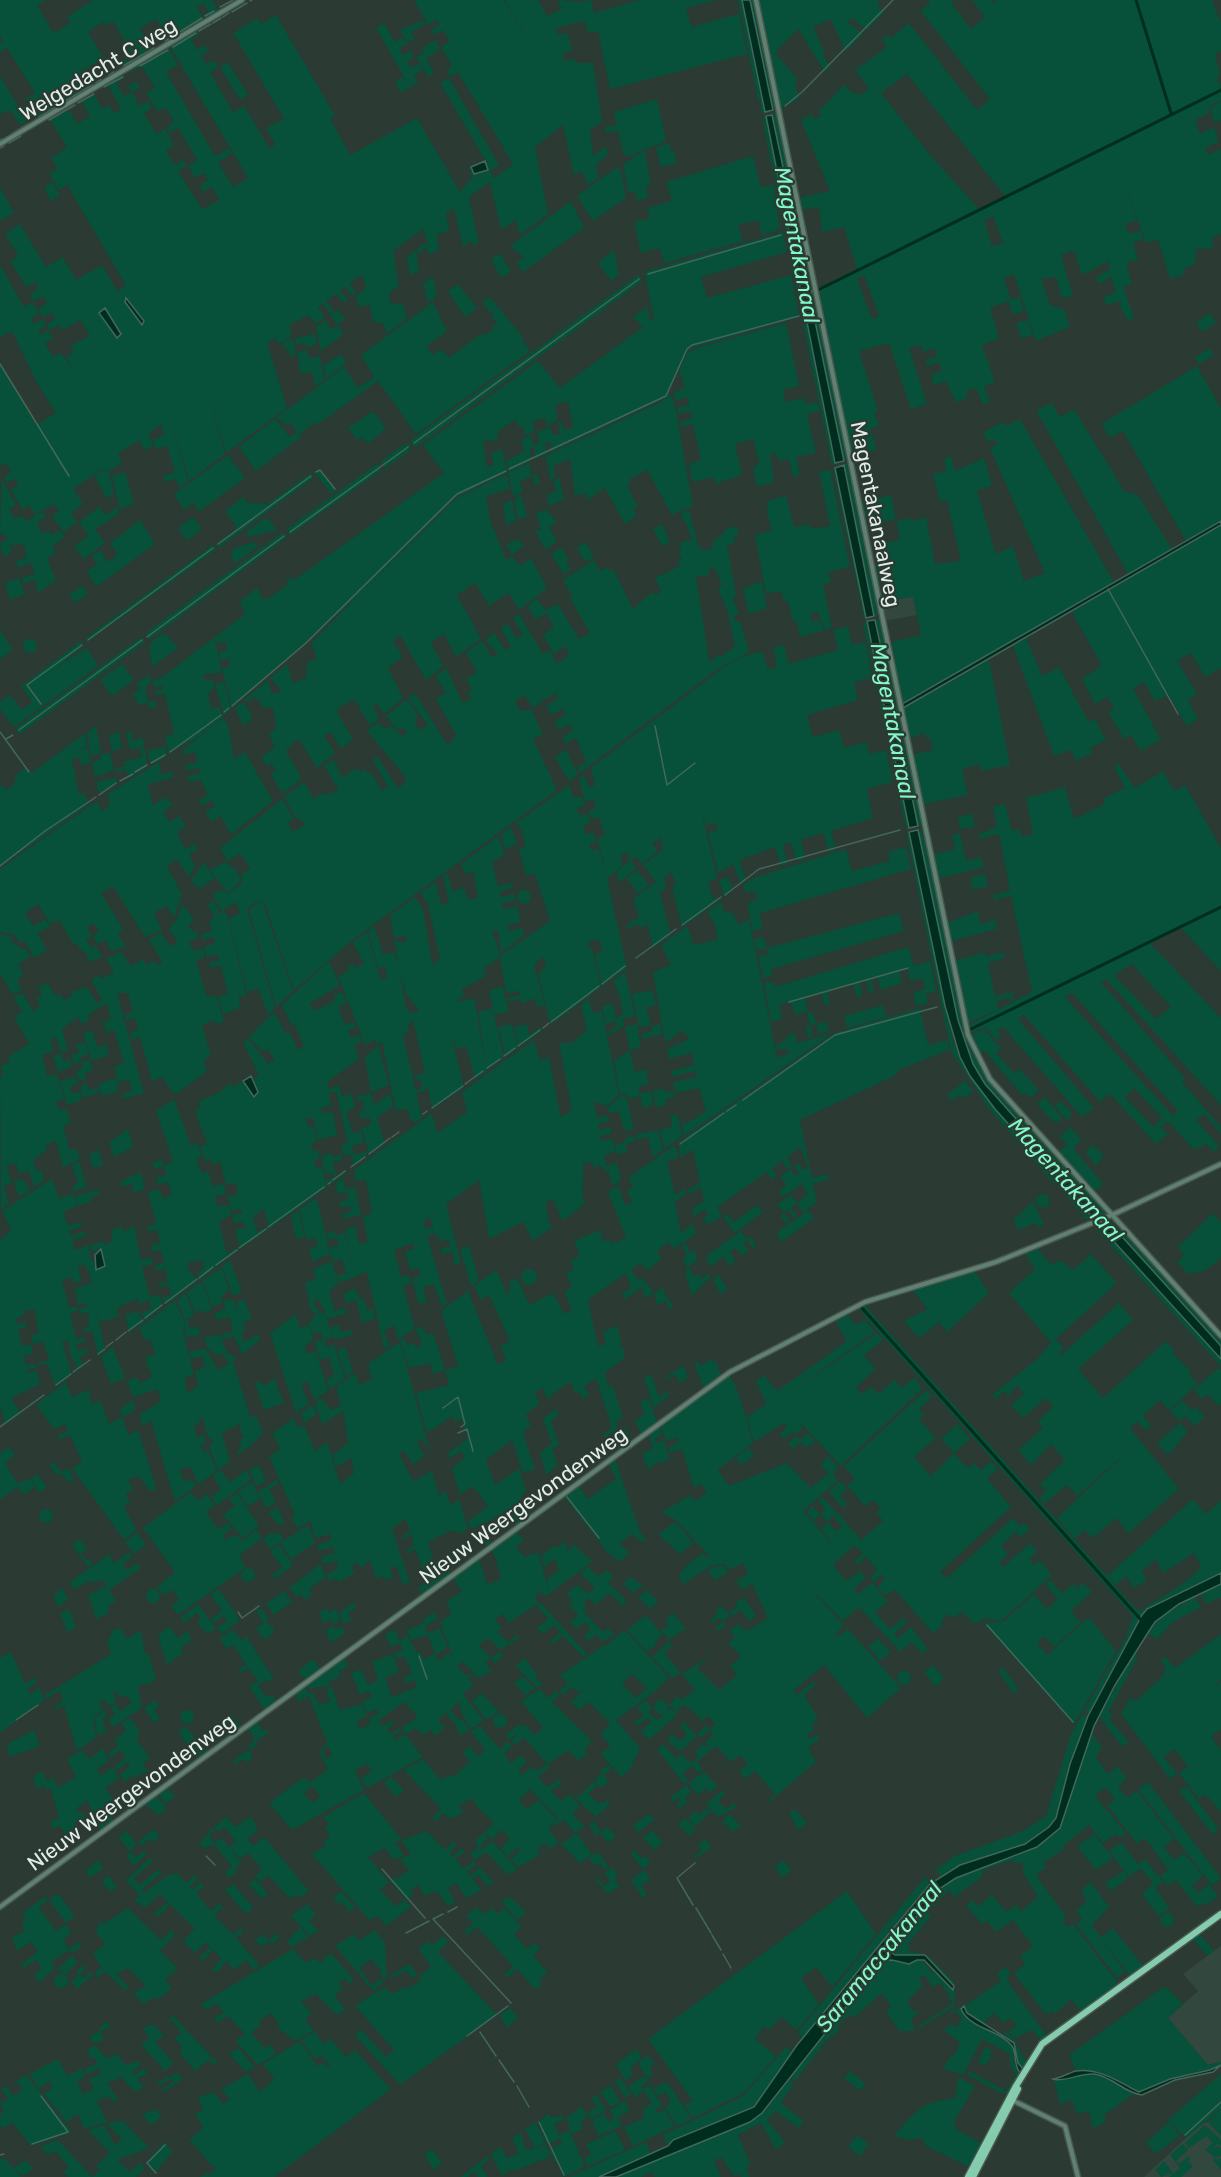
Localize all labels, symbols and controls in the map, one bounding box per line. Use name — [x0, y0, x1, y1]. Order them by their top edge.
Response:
street label: Welgedacht C weg — [15, 12, 181, 126]
water label: Magentakanaal — [769, 164, 826, 326]
street label: Magentakanaalweg — [846, 419, 906, 609]
water label: Magentakanaal — [865, 640, 922, 802]
water label: Magentakanaal — [1003, 1112, 1130, 1249]
street label: Nieuw Weergevondenweg — [414, 1421, 632, 1589]
street label: Nieuw Weergevondenweg — [22, 1708, 240, 1876]
water label: Saramaccakanaal — [810, 1876, 948, 2038]

